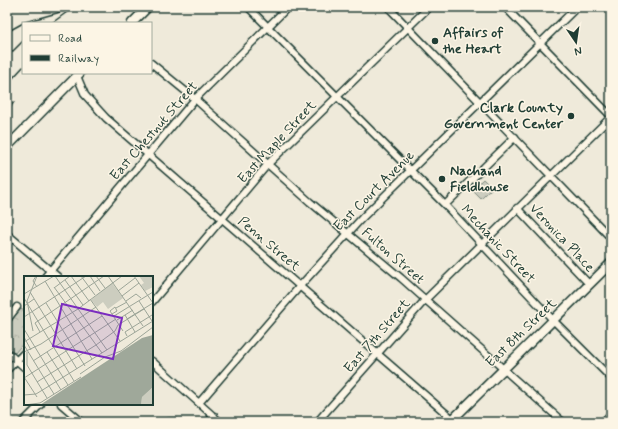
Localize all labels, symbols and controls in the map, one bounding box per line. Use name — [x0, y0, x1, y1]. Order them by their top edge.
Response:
legend — [22, 22, 152, 74]
north arrow — [556, 22, 596, 62]
place label: Affairs of the Heart — [442, 24, 504, 58]
text: Road — [58, 31, 82, 47]
marker: Affairs of the Heart — [430, 36, 440, 46]
text: N — [573, 43, 583, 58]
text: Railway — [58, 51, 100, 67]
street label: East Chestnut Street — [106, 77, 202, 184]
street label: East Maple Street — [234, 96, 321, 187]
place label: Clark County Government Center — [444, 99, 563, 133]
marker: Clark County Government Center — [566, 111, 576, 121]
street label: East Court Avenue — [330, 146, 419, 235]
place label: Nachand Fieldhouse — [450, 162, 509, 196]
marker: Nachand Fieldhouse — [437, 174, 447, 184]
street label: Veronica Place — [525, 200, 599, 276]
street label: Mechanic Street — [457, 201, 539, 288]
street label: Penn Street — [234, 213, 305, 276]
street label: Fulton Street — [358, 224, 428, 288]
inset map — [24, 276, 153, 405]
street label: East 8th Street — [482, 294, 561, 371]
street label: East 7th Street — [340, 295, 415, 377]

